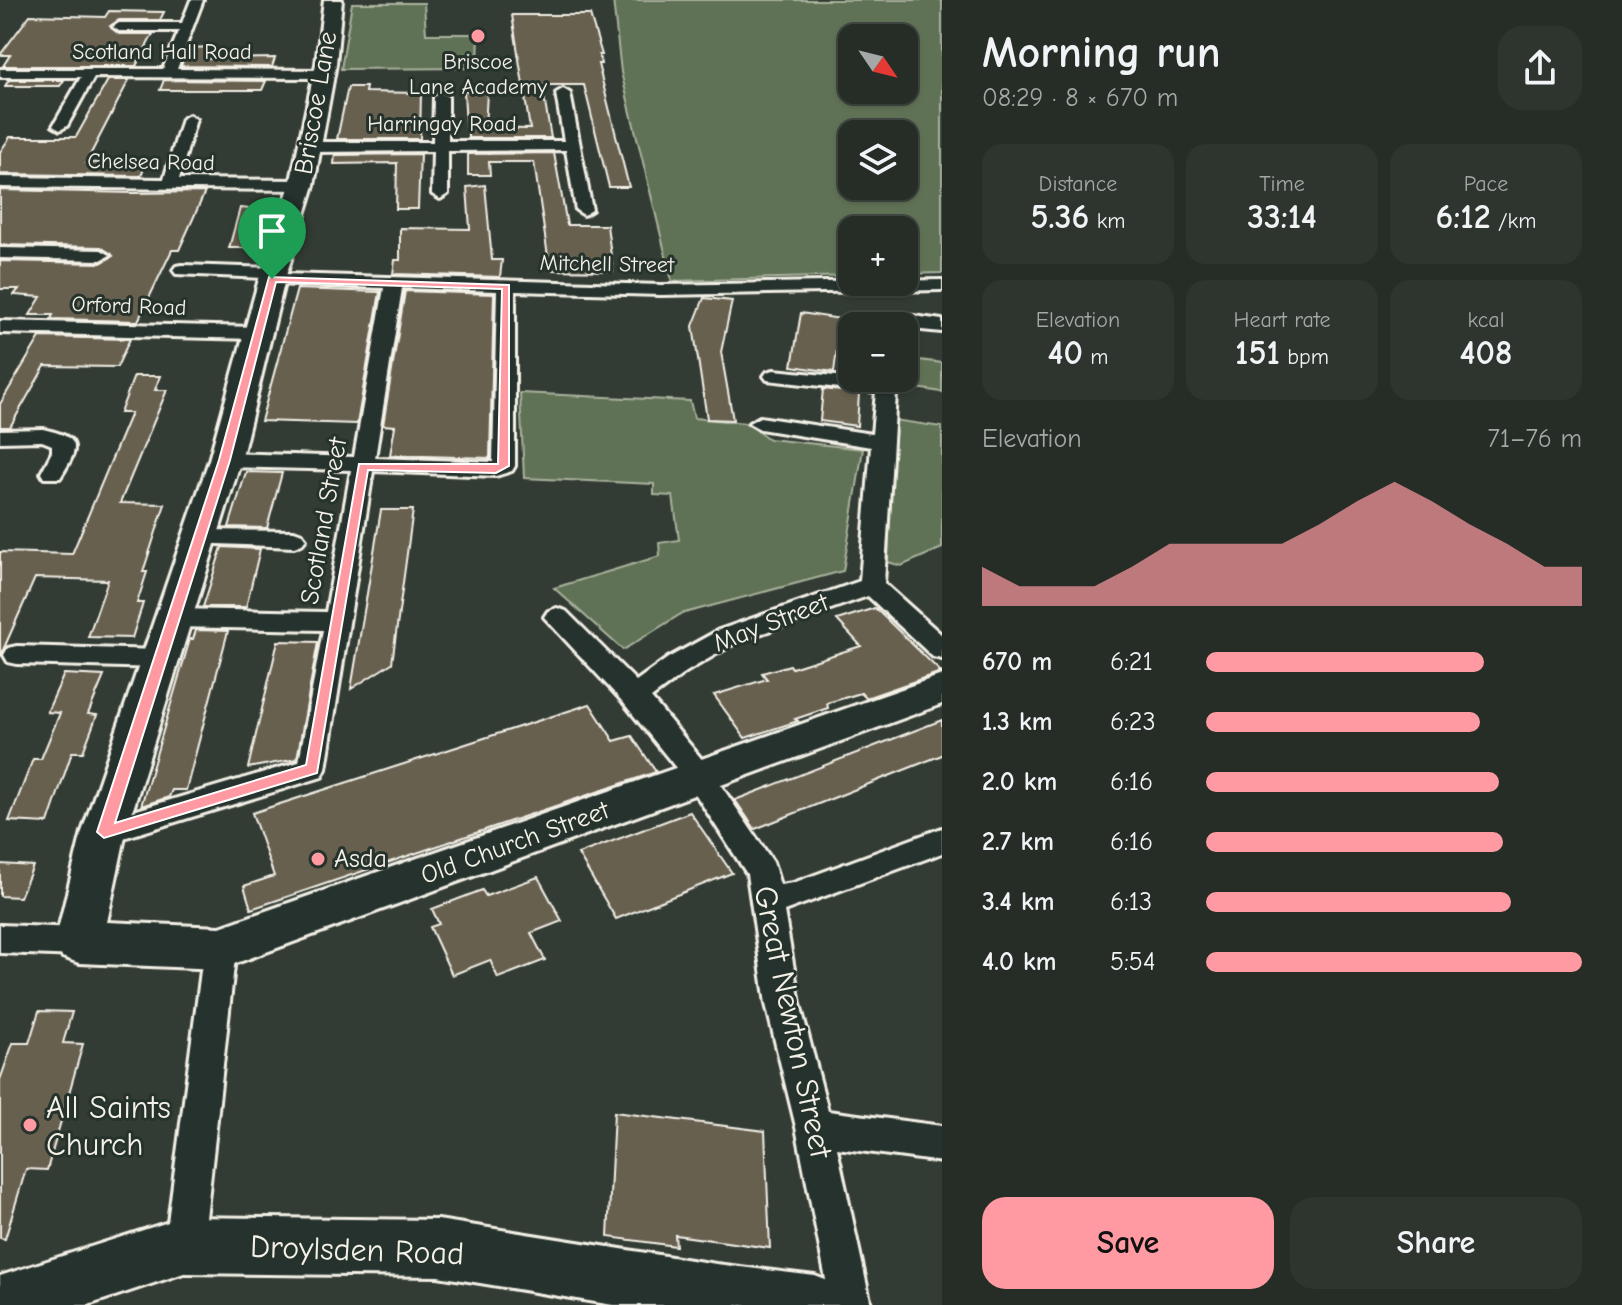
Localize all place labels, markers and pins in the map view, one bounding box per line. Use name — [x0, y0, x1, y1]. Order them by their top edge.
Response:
marker: Briscoe Lane Academy — [469, 27, 487, 45]
place label: Briscoe Lane Academy — [409, 49, 547, 100]
pin — [238, 197, 306, 279]
place label: Asda — [334, 844, 387, 874]
marker: Asda — [309, 850, 327, 868]
place label: All Saints Church — [46, 1089, 171, 1163]
marker: All Saints Church — [21, 1116, 39, 1134]

